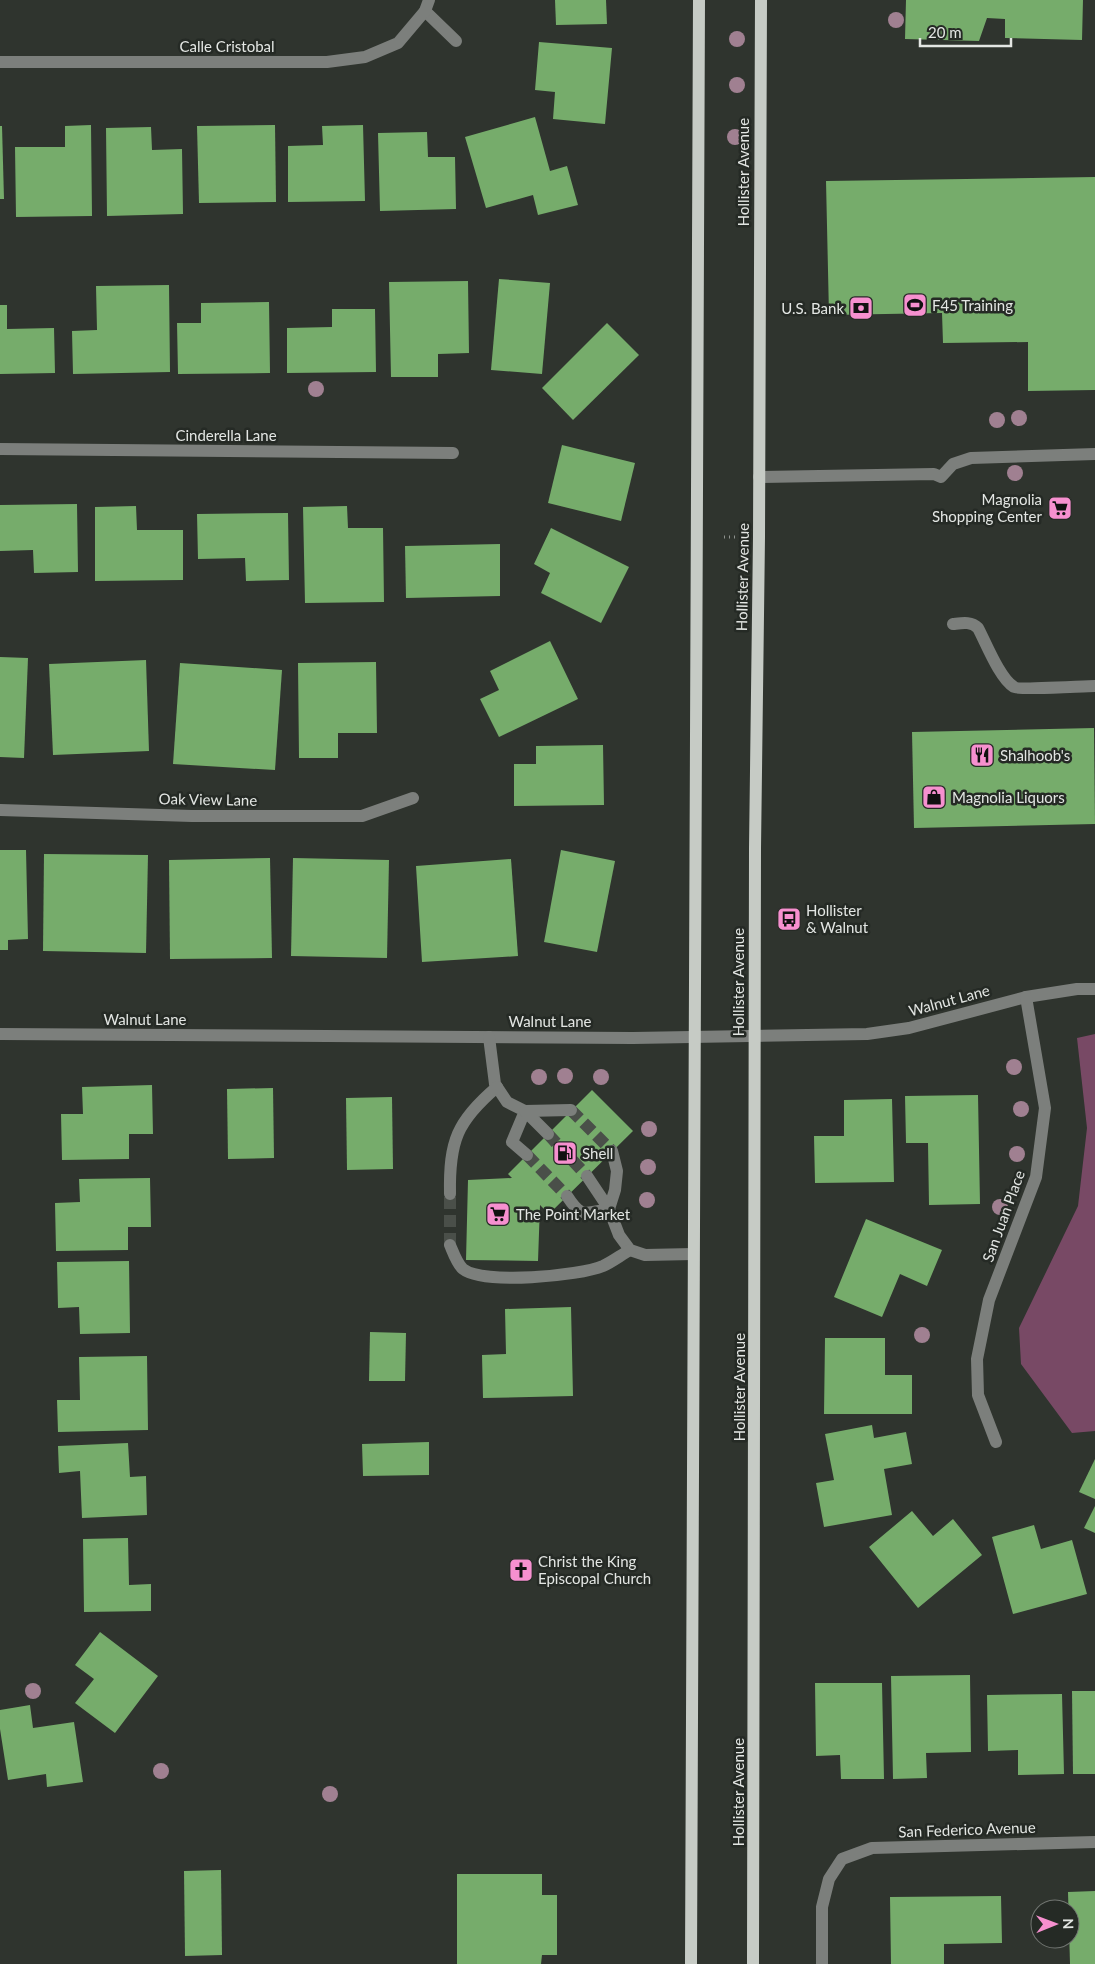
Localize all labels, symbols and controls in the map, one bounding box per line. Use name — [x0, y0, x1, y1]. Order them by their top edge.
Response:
scale bar — [920, 15, 1011, 47]
text: 20 m — [928, 23, 962, 41]
street label: Calle Cristobal — [179, 37, 275, 55]
street label: Hollister Avenue — [734, 118, 752, 226]
sports icon: F45 Training — [902, 292, 928, 318]
bank icon: U.S. Bank — [848, 295, 874, 321]
place label: F45 Training — [932, 296, 1013, 314]
place label: U.S. Bank — [781, 299, 844, 317]
street label: Cinderella Lane — [175, 426, 277, 444]
place label: Magnolia Shopping Center — [932, 490, 1043, 525]
supermarket icon: Magnolia Shopping Center — [1047, 495, 1073, 521]
street label: Hollister Avenue — [732, 523, 752, 631]
restaurant icon: Shalhoob's — [969, 742, 995, 768]
place label: Shalhoob's — [1000, 746, 1070, 764]
shop icon: Magnolia Liquors — [921, 784, 947, 810]
place label: Magnolia Liquors — [952, 788, 1065, 806]
street label: Oak View Lane — [159, 789, 257, 809]
place label: Hollister & Walnut — [806, 901, 869, 936]
bus stop icon: Hollister & Walnut — [776, 906, 802, 932]
street label: Hollister Avenue — [729, 928, 747, 1036]
street label: Walnut Lane — [907, 981, 992, 1019]
street label: Walnut Lane — [103, 1010, 187, 1028]
street label: Walnut Lane — [508, 1012, 592, 1030]
fuel station icon: Shell — [552, 1140, 578, 1166]
place label: Shell — [582, 1144, 613, 1162]
street label: San Juan Place — [978, 1168, 1028, 1264]
supermarket icon: The Point Market — [485, 1201, 511, 1227]
place label: The Point Market — [516, 1205, 631, 1223]
street label: Hollister Avenue — [730, 1333, 748, 1441]
place label: Christ the King Episcopal Church — [538, 1552, 651, 1587]
church icon: Christ the King Episcopal Church — [508, 1557, 534, 1583]
street label: Hollister Avenue — [729, 1738, 747, 1846]
street label: San Federico Avenue — [898, 1818, 1036, 1840]
north arrow — [1030, 1899, 1080, 1949]
text: N — [1060, 1918, 1077, 1929]

